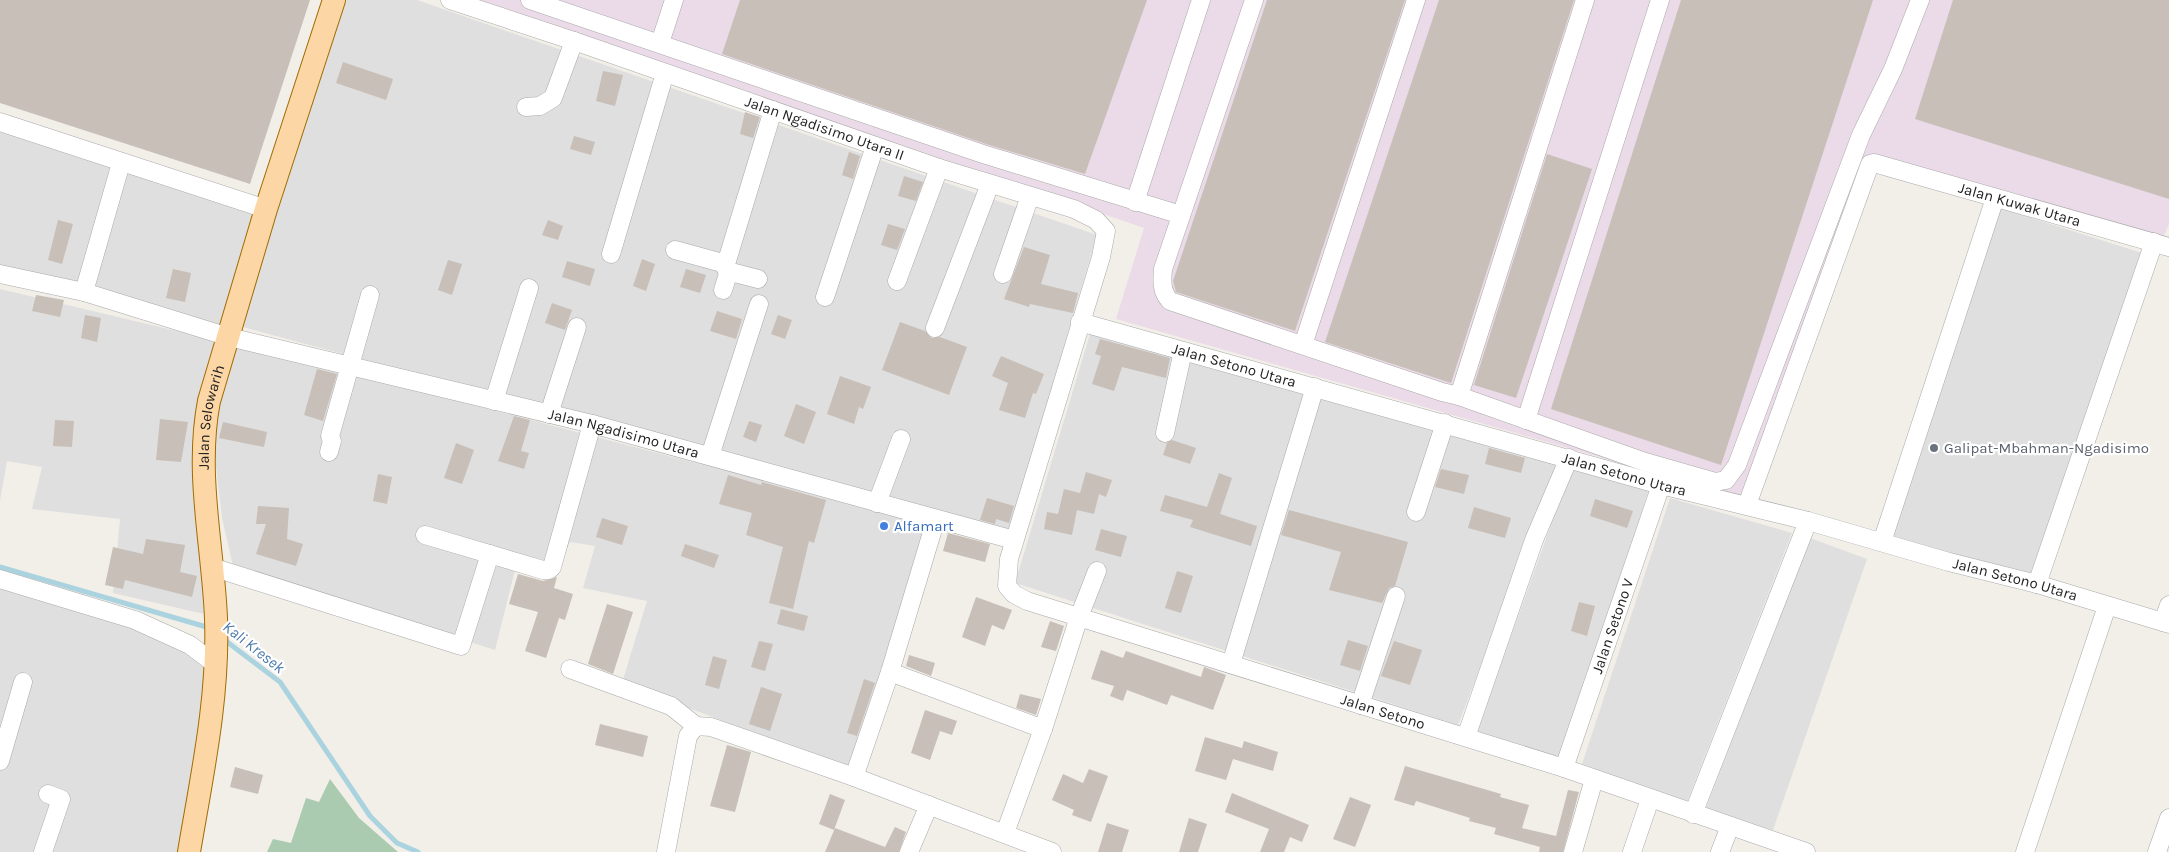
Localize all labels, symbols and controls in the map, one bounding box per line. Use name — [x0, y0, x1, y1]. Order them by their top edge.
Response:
street label: Jalan Ngadisimo Utara II — [743, 92, 907, 164]
street label: Jalan Kuwak Utara — [1956, 179, 2083, 230]
street label: Jalan Setono Utara — [1170, 339, 1298, 391]
street label: Jalan Selowarih — [195, 362, 228, 470]
street label: Jalan Ngadisimo Utara — [546, 405, 701, 462]
place label: Galipat-Mbahman-Ngadisimo — [1944, 439, 2149, 457]
marker: Galipat-Mbahman-Ngadisimo — [1928, 442, 1940, 454]
street label: Jalan Setono Utara — [1560, 449, 1688, 500]
place label: Alfamart — [894, 517, 954, 535]
marker: Alfamart — [878, 520, 890, 532]
street label: Jalan Setono Utara — [1951, 554, 2080, 605]
street label: Jalan Setono V — [1588, 576, 1637, 676]
water label: Kali Kresek — [219, 617, 289, 678]
street label: Jalan Setono — [1339, 690, 1427, 733]

